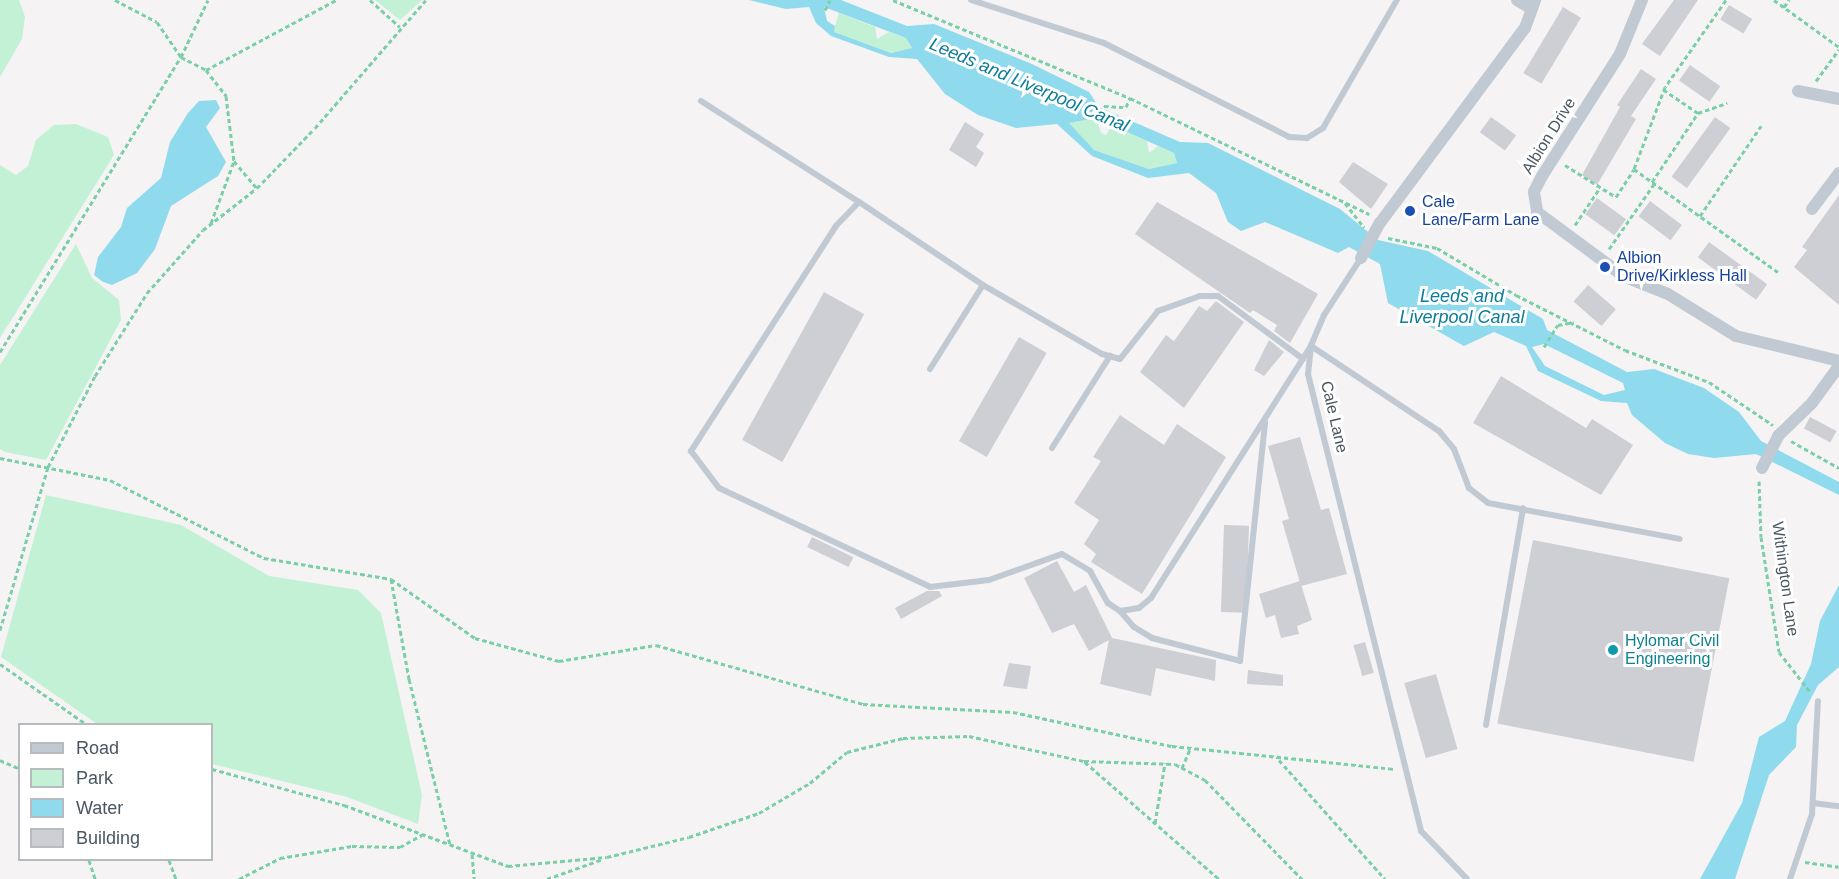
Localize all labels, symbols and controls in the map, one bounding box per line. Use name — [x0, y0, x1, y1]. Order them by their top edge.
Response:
water label: Leeds and Liverpool Canal — [926, 33, 1132, 137]
street label: Albion Drive — [1518, 94, 1580, 178]
place label: Cale Lane/Farm Lane — [1422, 192, 1539, 230]
marker: Cale Lane/Farm Lane — [1403, 204, 1417, 218]
place label: Albion Drive/Kirkless Hall — [1617, 248, 1747, 286]
marker: Albion Drive/Kirkless Hall — [1598, 260, 1612, 274]
water label: Leeds and Liverpool Canal — [1399, 286, 1525, 328]
street label: Cale Lane — [1316, 379, 1352, 455]
street label: Withington Lane — [1767, 520, 1803, 638]
place label: Hylomar Civil Engineering — [1625, 631, 1719, 669]
marker: Hylomar Civil Engineering — [1606, 643, 1620, 657]
legend — [18, 723, 213, 861]
text: Road — [76, 738, 119, 758]
text: Park — [76, 768, 113, 788]
text: Water — [76, 798, 123, 818]
text: Building — [76, 828, 140, 848]

